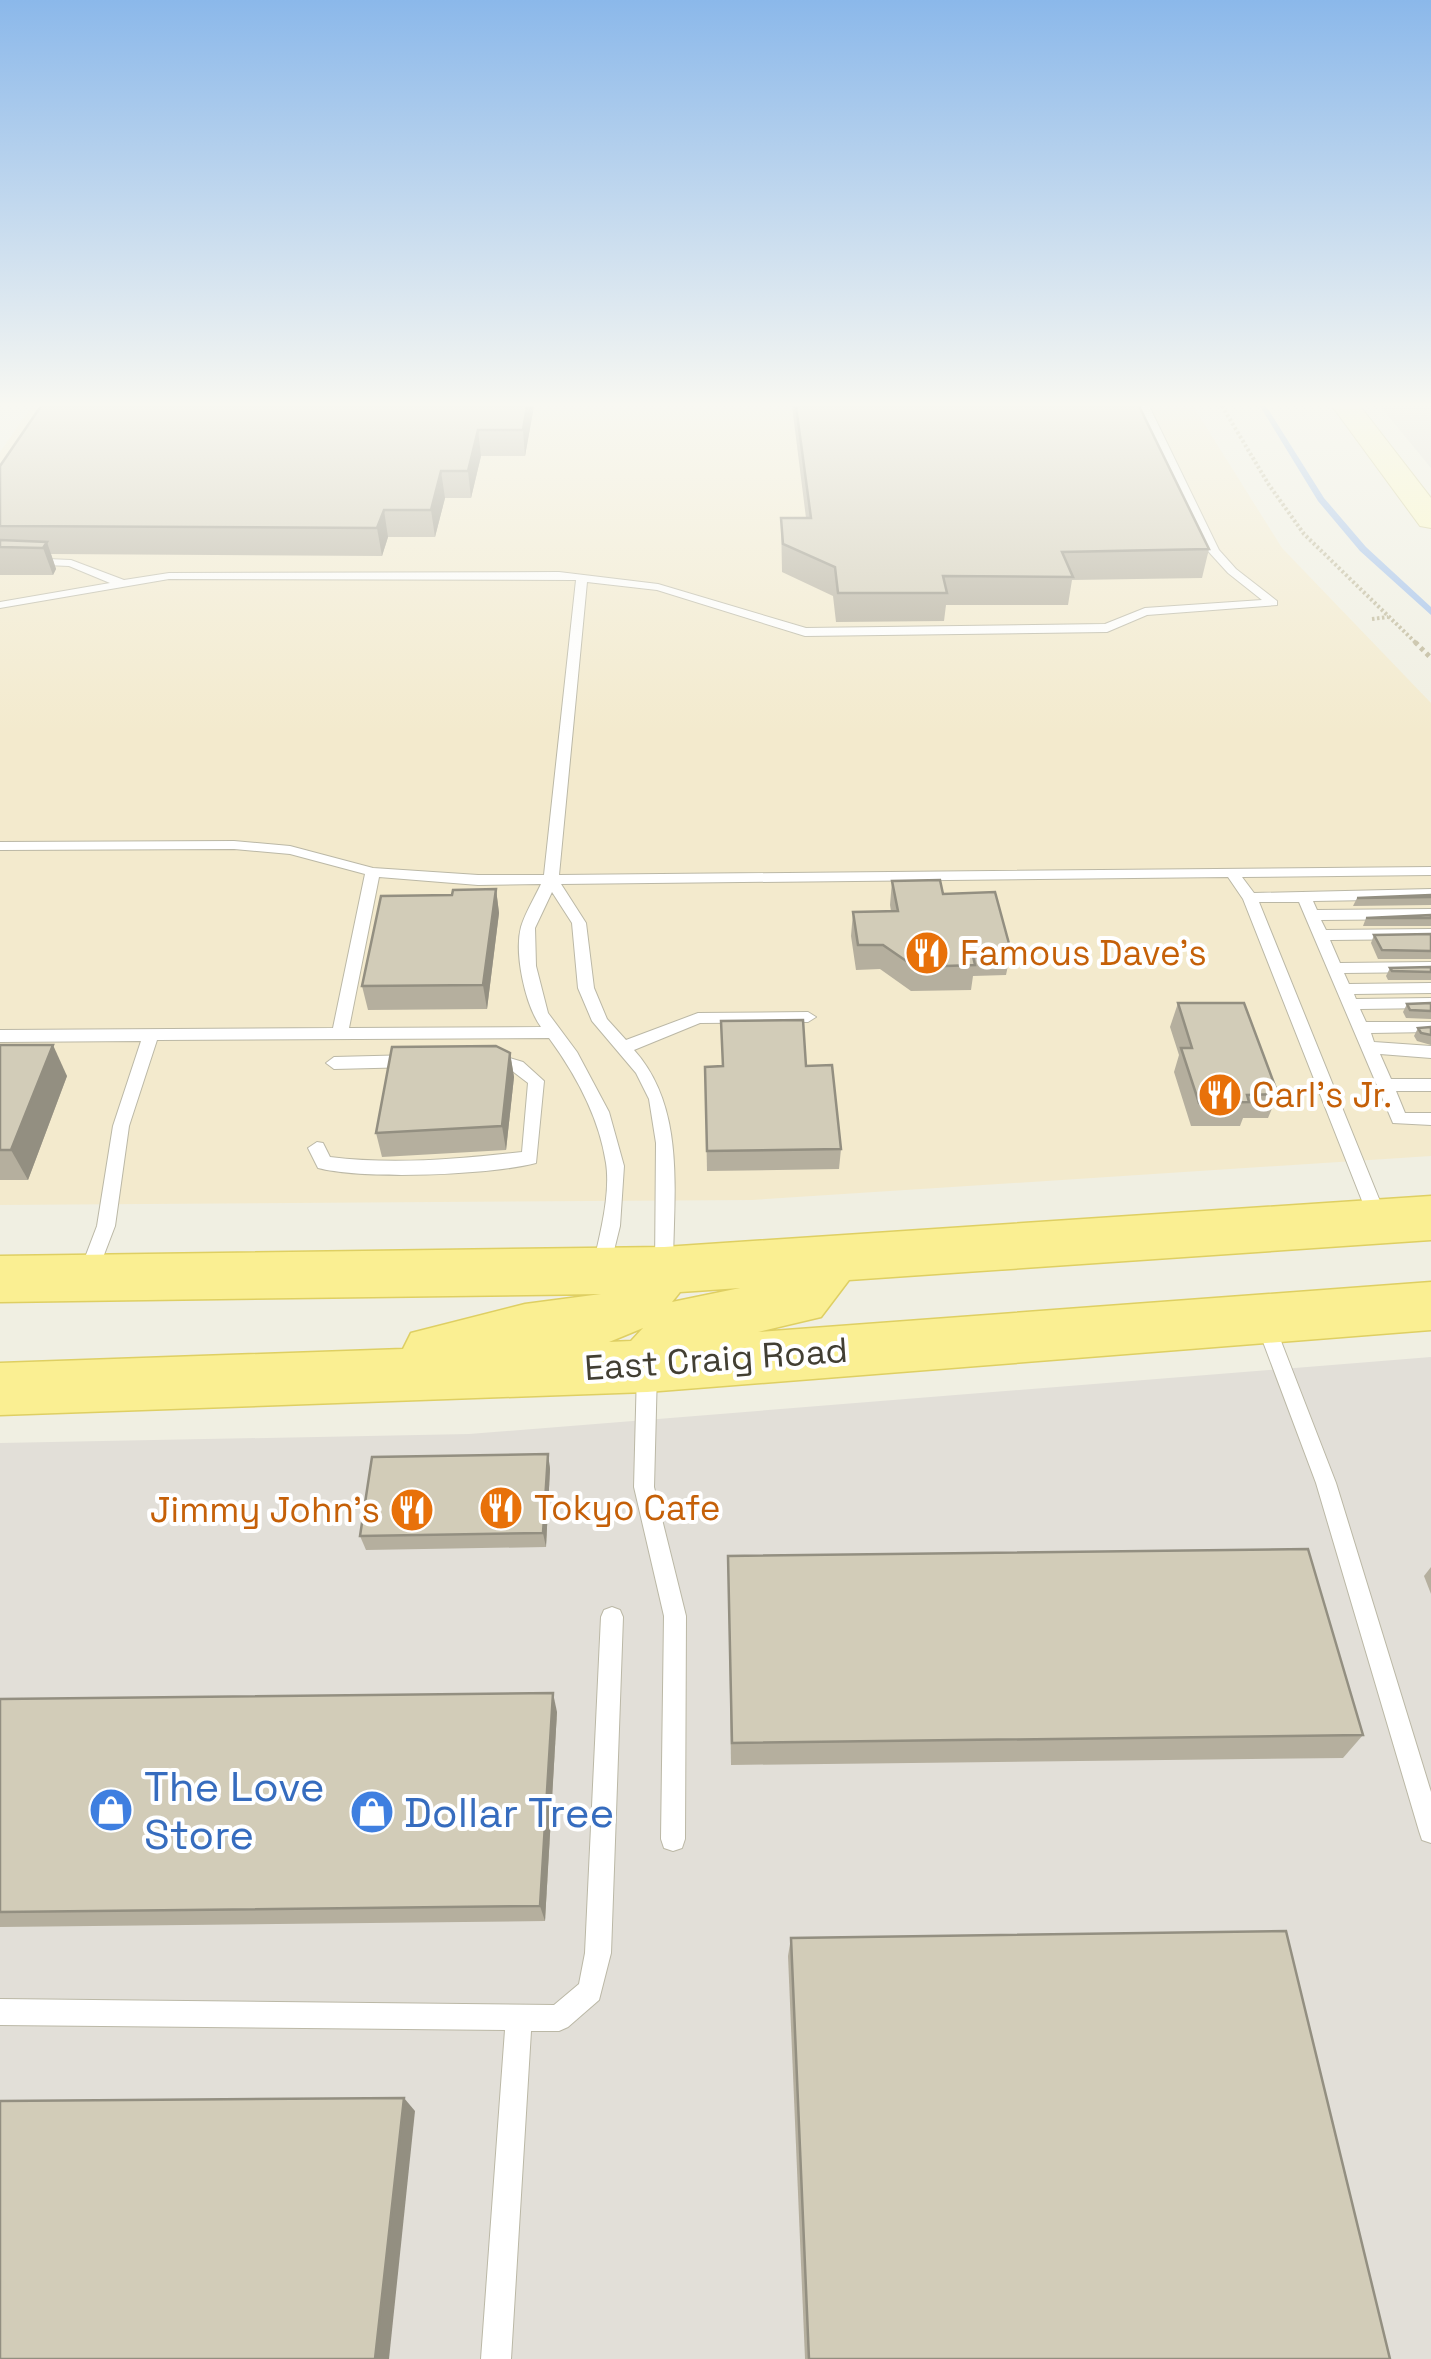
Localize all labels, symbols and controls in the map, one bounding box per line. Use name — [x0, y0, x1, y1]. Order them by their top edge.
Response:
restaurant icon: Famous Dave's — [904, 930, 950, 976]
place label: Famous Dave's — [960, 931, 1207, 975]
restaurant icon: Carl's Jr. — [1197, 1072, 1243, 1118]
place label: Carl's Jr. — [1252, 1073, 1392, 1117]
street label: East Craig Road — [583, 1328, 849, 1390]
restaurant icon: Tokyo Cafe — [478, 1485, 524, 1531]
place label: Tokyo Cafe — [534, 1486, 720, 1530]
restaurant icon: Jimmy John's — [389, 1487, 435, 1533]
place label: Jimmy John's — [150, 1488, 380, 1532]
place label: The Love Store — [144, 1760, 325, 1861]
place label: Dollar Tree — [404, 1786, 614, 1839]
shop icon: The Love Store — [88, 1787, 134, 1833]
shop icon: Dollar Tree — [349, 1789, 395, 1835]

